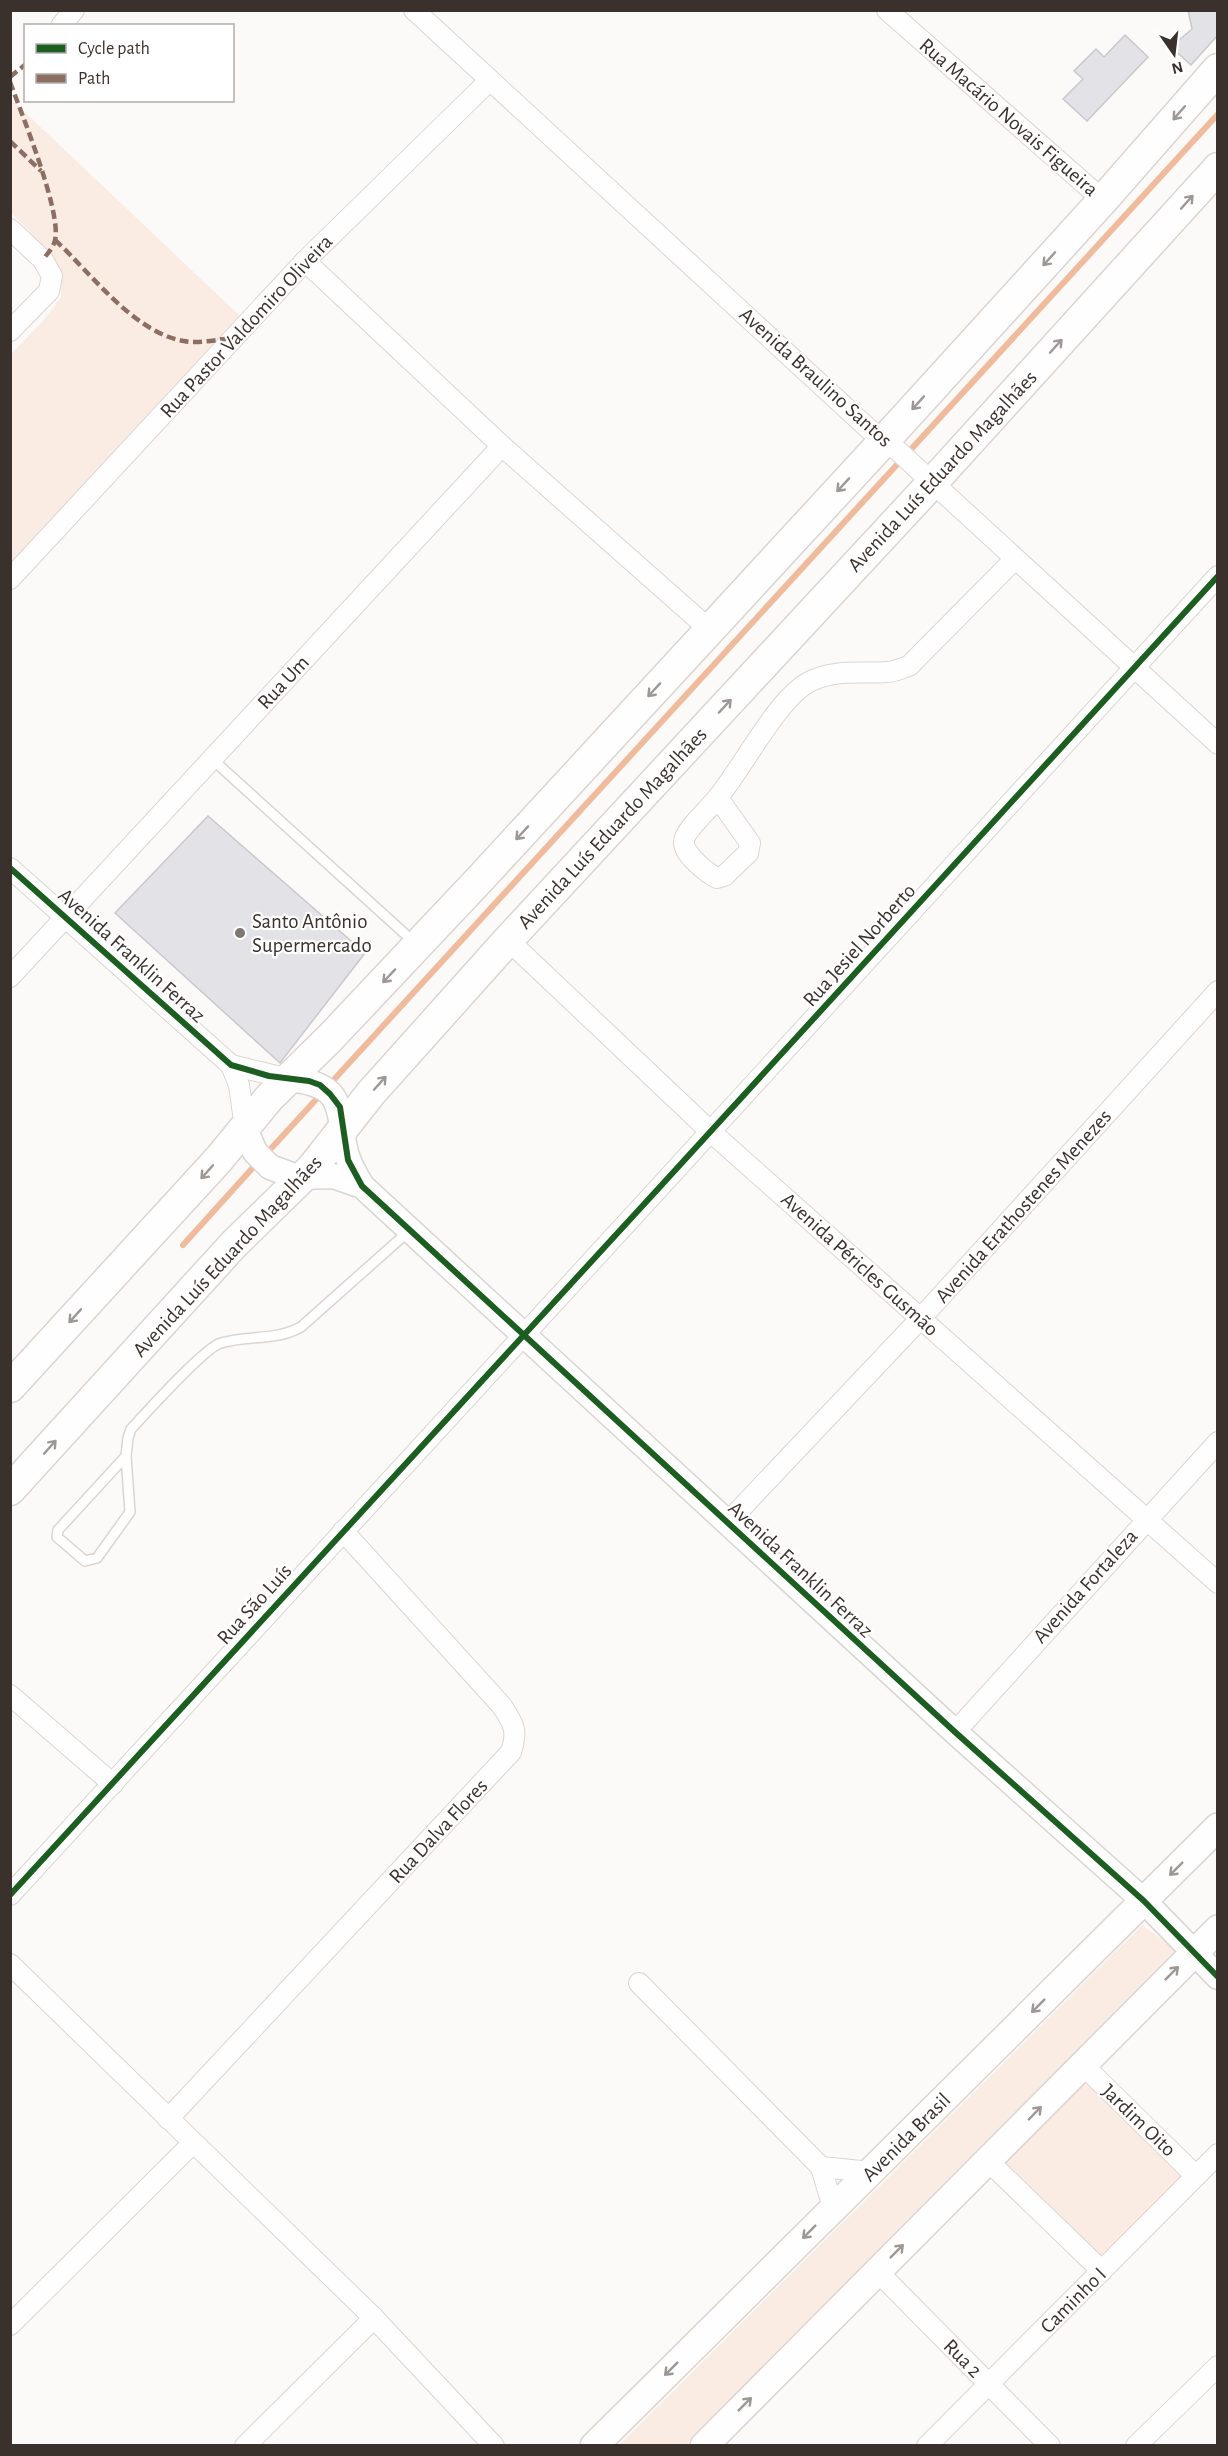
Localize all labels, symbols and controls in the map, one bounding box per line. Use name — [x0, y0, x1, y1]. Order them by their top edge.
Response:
legend — [24, 24, 234, 102]
north arrow — [1144, 24, 1204, 84]
street label: Rua Macário Novais Figueira — [915, 34, 1102, 201]
text: Cycle path — [78, 40, 150, 58]
text: N — [1170, 58, 1185, 77]
text: Path — [78, 70, 110, 88]
one-way arrow — [1172, 105, 1186, 120]
one-way arrow — [1180, 195, 1194, 210]
street label: Rua Pastor Valdomiro Oliveira — [156, 230, 337, 422]
one-way arrow — [1043, 251, 1057, 266]
street label: Avenida Braulino Santos — [735, 304, 896, 451]
one-way arrow — [1049, 339, 1063, 354]
street label: Avenida Luís Eduardo Magalhães — [844, 367, 1041, 576]
one-way arrow — [911, 396, 925, 411]
one-way arrow — [837, 477, 851, 492]
street label: Rua Um — [254, 652, 313, 713]
one-way arrow — [647, 682, 661, 697]
one-way arrow — [718, 699, 732, 714]
street label: Avenida Luís Eduardo Magalhães — [514, 724, 711, 933]
one-way arrow — [515, 826, 529, 841]
street label: Rua Jesiel Norberto — [799, 880, 920, 1011]
street label: Avenida Franklin Ferraz — [54, 884, 209, 1026]
place label: Santo Antônio Supermercado — [252, 911, 372, 956]
marker: Santo Antônio Supermercado — [233, 926, 247, 940]
one-way arrow — [381, 968, 396, 983]
one-way arrow — [373, 1075, 387, 1090]
street label: Avenida Erathostenes Menezes — [931, 1106, 1115, 1307]
street label: Avenida Luís Eduardo Magalhães — [129, 1152, 326, 1361]
one-way arrow — [200, 1165, 214, 1180]
street label: Avenida Péricles Gusmão — [777, 1189, 942, 1340]
one-way arrow — [69, 1308, 83, 1323]
one-way arrow — [43, 1440, 57, 1455]
street label: Avenida Franklin Ferraz — [724, 1497, 877, 1642]
street label: Avenida Fortaleza — [1029, 1525, 1142, 1647]
street label: Rua São Luís — [213, 1560, 296, 1649]
street label: Rua Dalva Flores — [385, 1775, 492, 1887]
one-way arrow — [1169, 1861, 1183, 1876]
one-way arrow — [1164, 1966, 1179, 1981]
one-way arrow — [1030, 1999, 1045, 2014]
street label: Jardim Oito — [1098, 2080, 1180, 2160]
street label: Avenida Brasil — [858, 2089, 955, 2186]
one-way arrow — [1028, 2105, 1042, 2120]
one-way arrow — [802, 2224, 817, 2239]
one-way arrow — [890, 2243, 905, 2258]
street label: Caminho I — [1036, 2263, 1110, 2337]
street label: Rua 2 — [939, 2335, 986, 2382]
one-way arrow — [664, 2362, 679, 2377]
one-way arrow — [738, 2396, 752, 2411]

